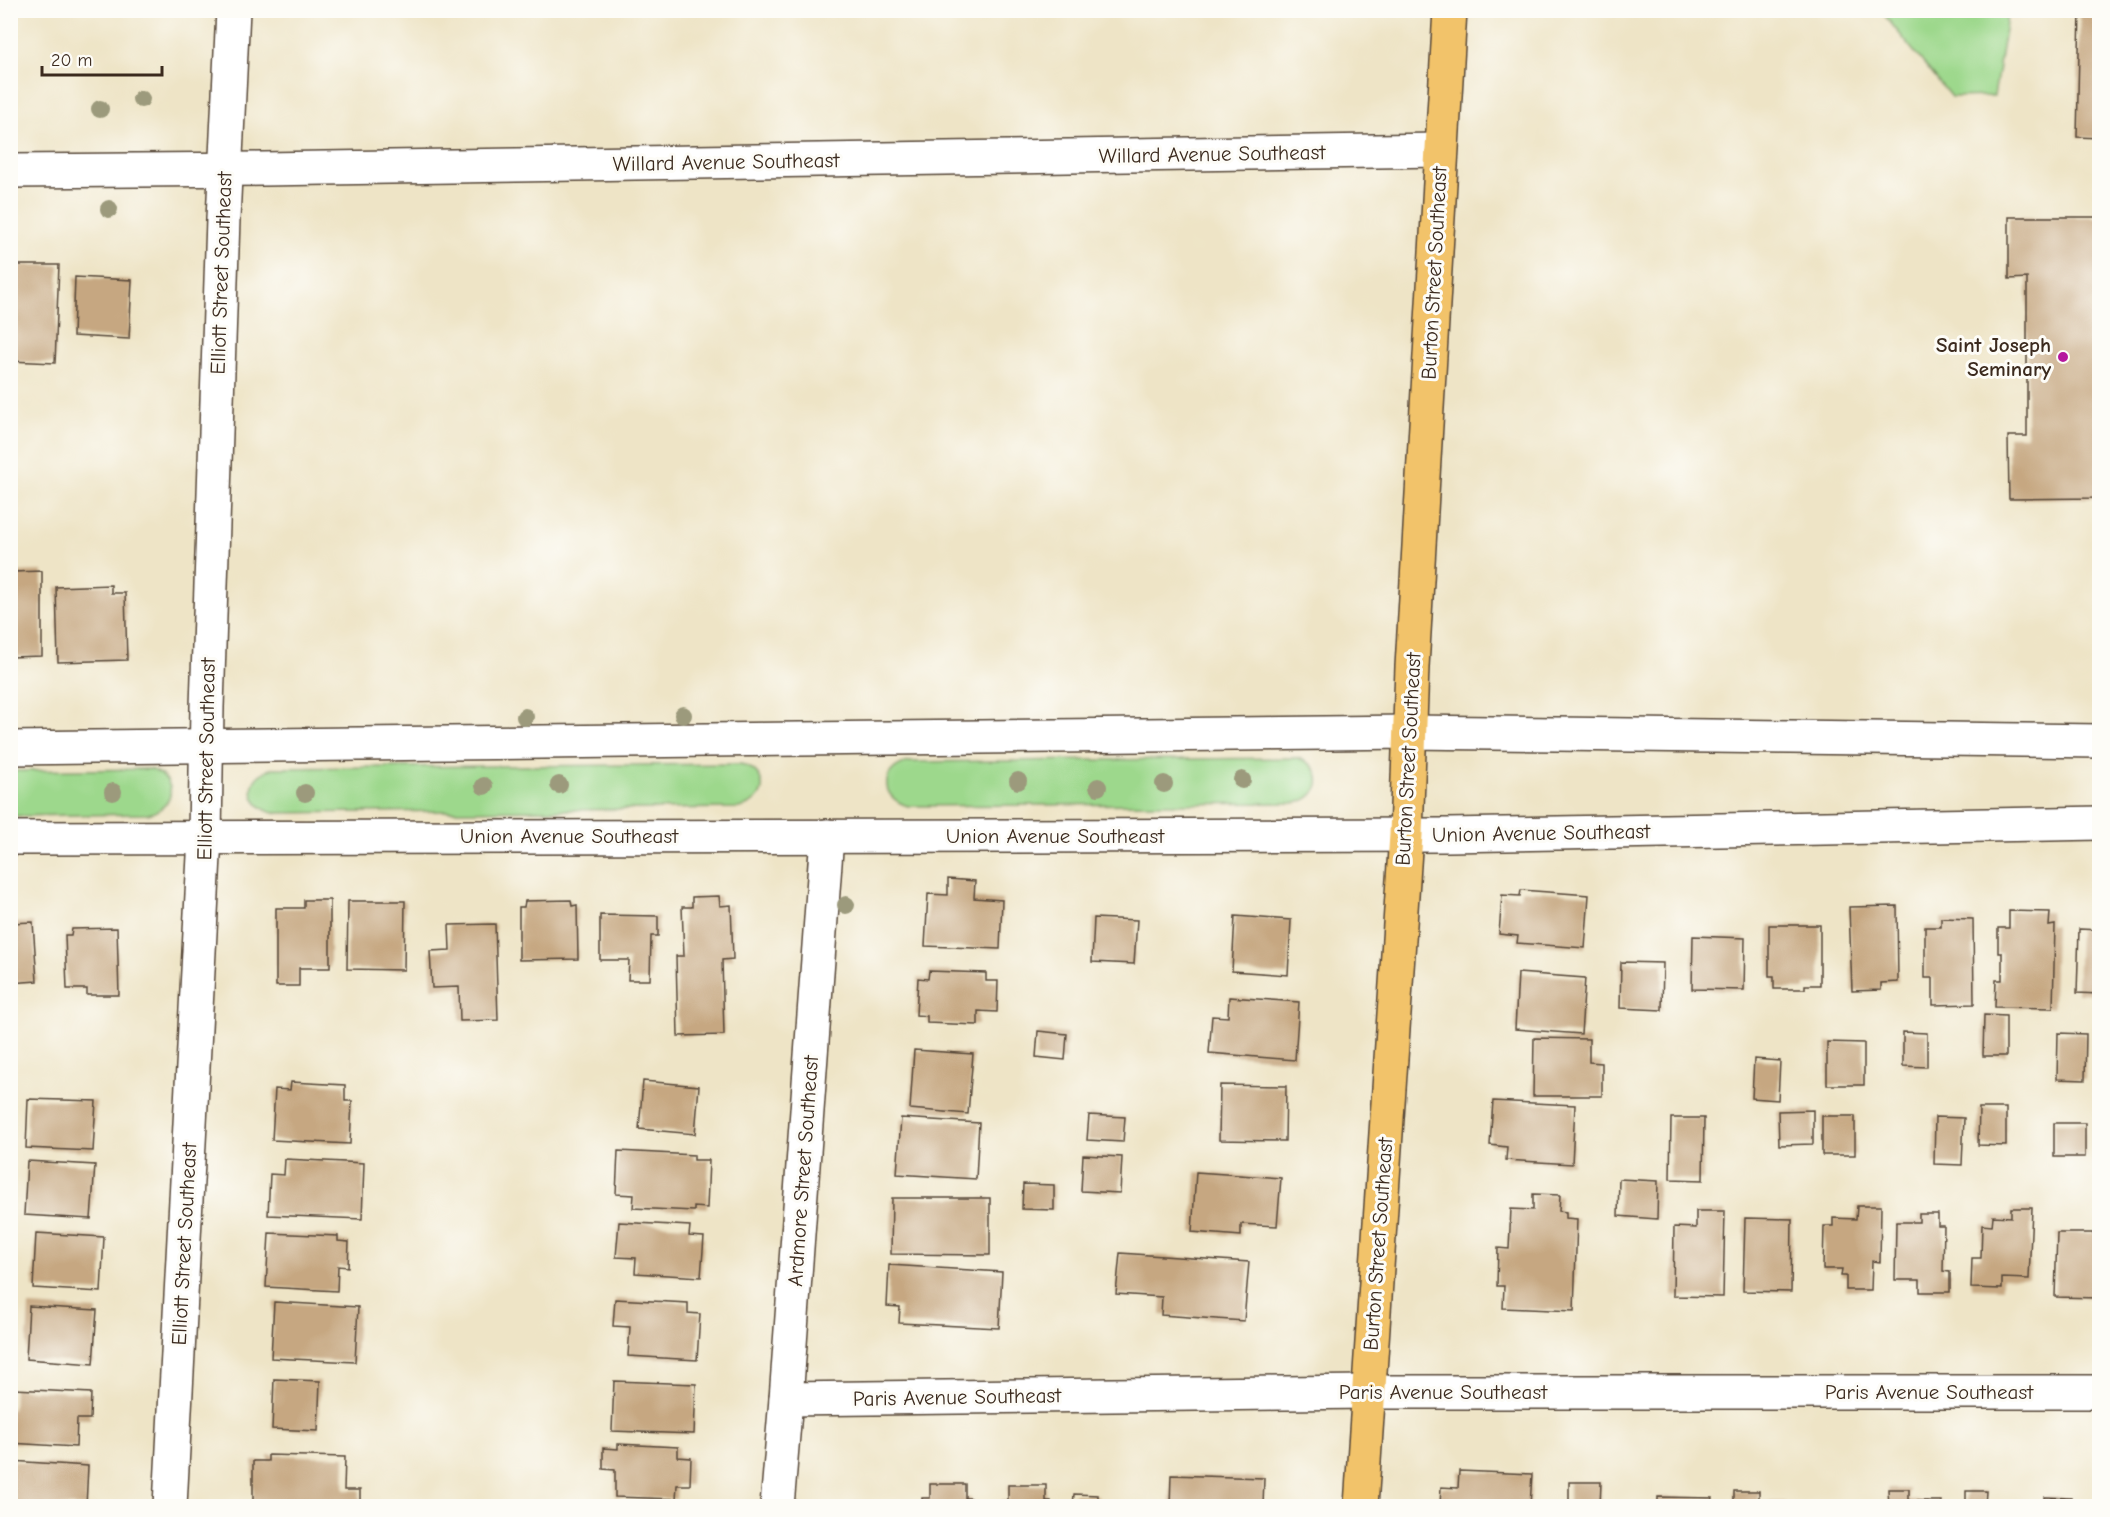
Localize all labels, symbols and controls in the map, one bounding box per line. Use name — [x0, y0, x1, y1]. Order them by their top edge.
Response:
scale bar — [42, 39, 162, 77]
text: 20 m — [51, 50, 92, 71]
street label: Willard Avenue Southeast — [1098, 140, 1326, 168]
street label: Willard Avenue Southeast — [612, 148, 840, 176]
street label: Burton Street Southeast — [1416, 165, 1452, 380]
street label: Elliott Street Southeast — [205, 170, 237, 375]
place label: Saint Joseph Seminary — [1936, 333, 2051, 381]
marker: Saint Joseph Seminary — [2056, 350, 2070, 364]
street label: Burton Street Southeast — [1390, 651, 1426, 866]
street label: Elliott Street Southeast — [192, 656, 220, 861]
street label: Union Avenue Southeast — [1432, 819, 1651, 847]
street label: Union Avenue Southeast — [460, 824, 679, 848]
street label: Union Avenue Southeast — [946, 824, 1165, 848]
street label: Ardmore Street Southeast — [783, 1054, 823, 1287]
street label: Burton Street Southeast — [1359, 1136, 1397, 1351]
street label: Elliott Street Southeast — [167, 1141, 201, 1346]
street label: Paris Avenue Southeast — [1339, 1380, 1548, 1404]
street label: Paris Avenue Southeast — [1825, 1380, 2034, 1404]
street label: Paris Avenue Southeast — [853, 1383, 1062, 1411]

